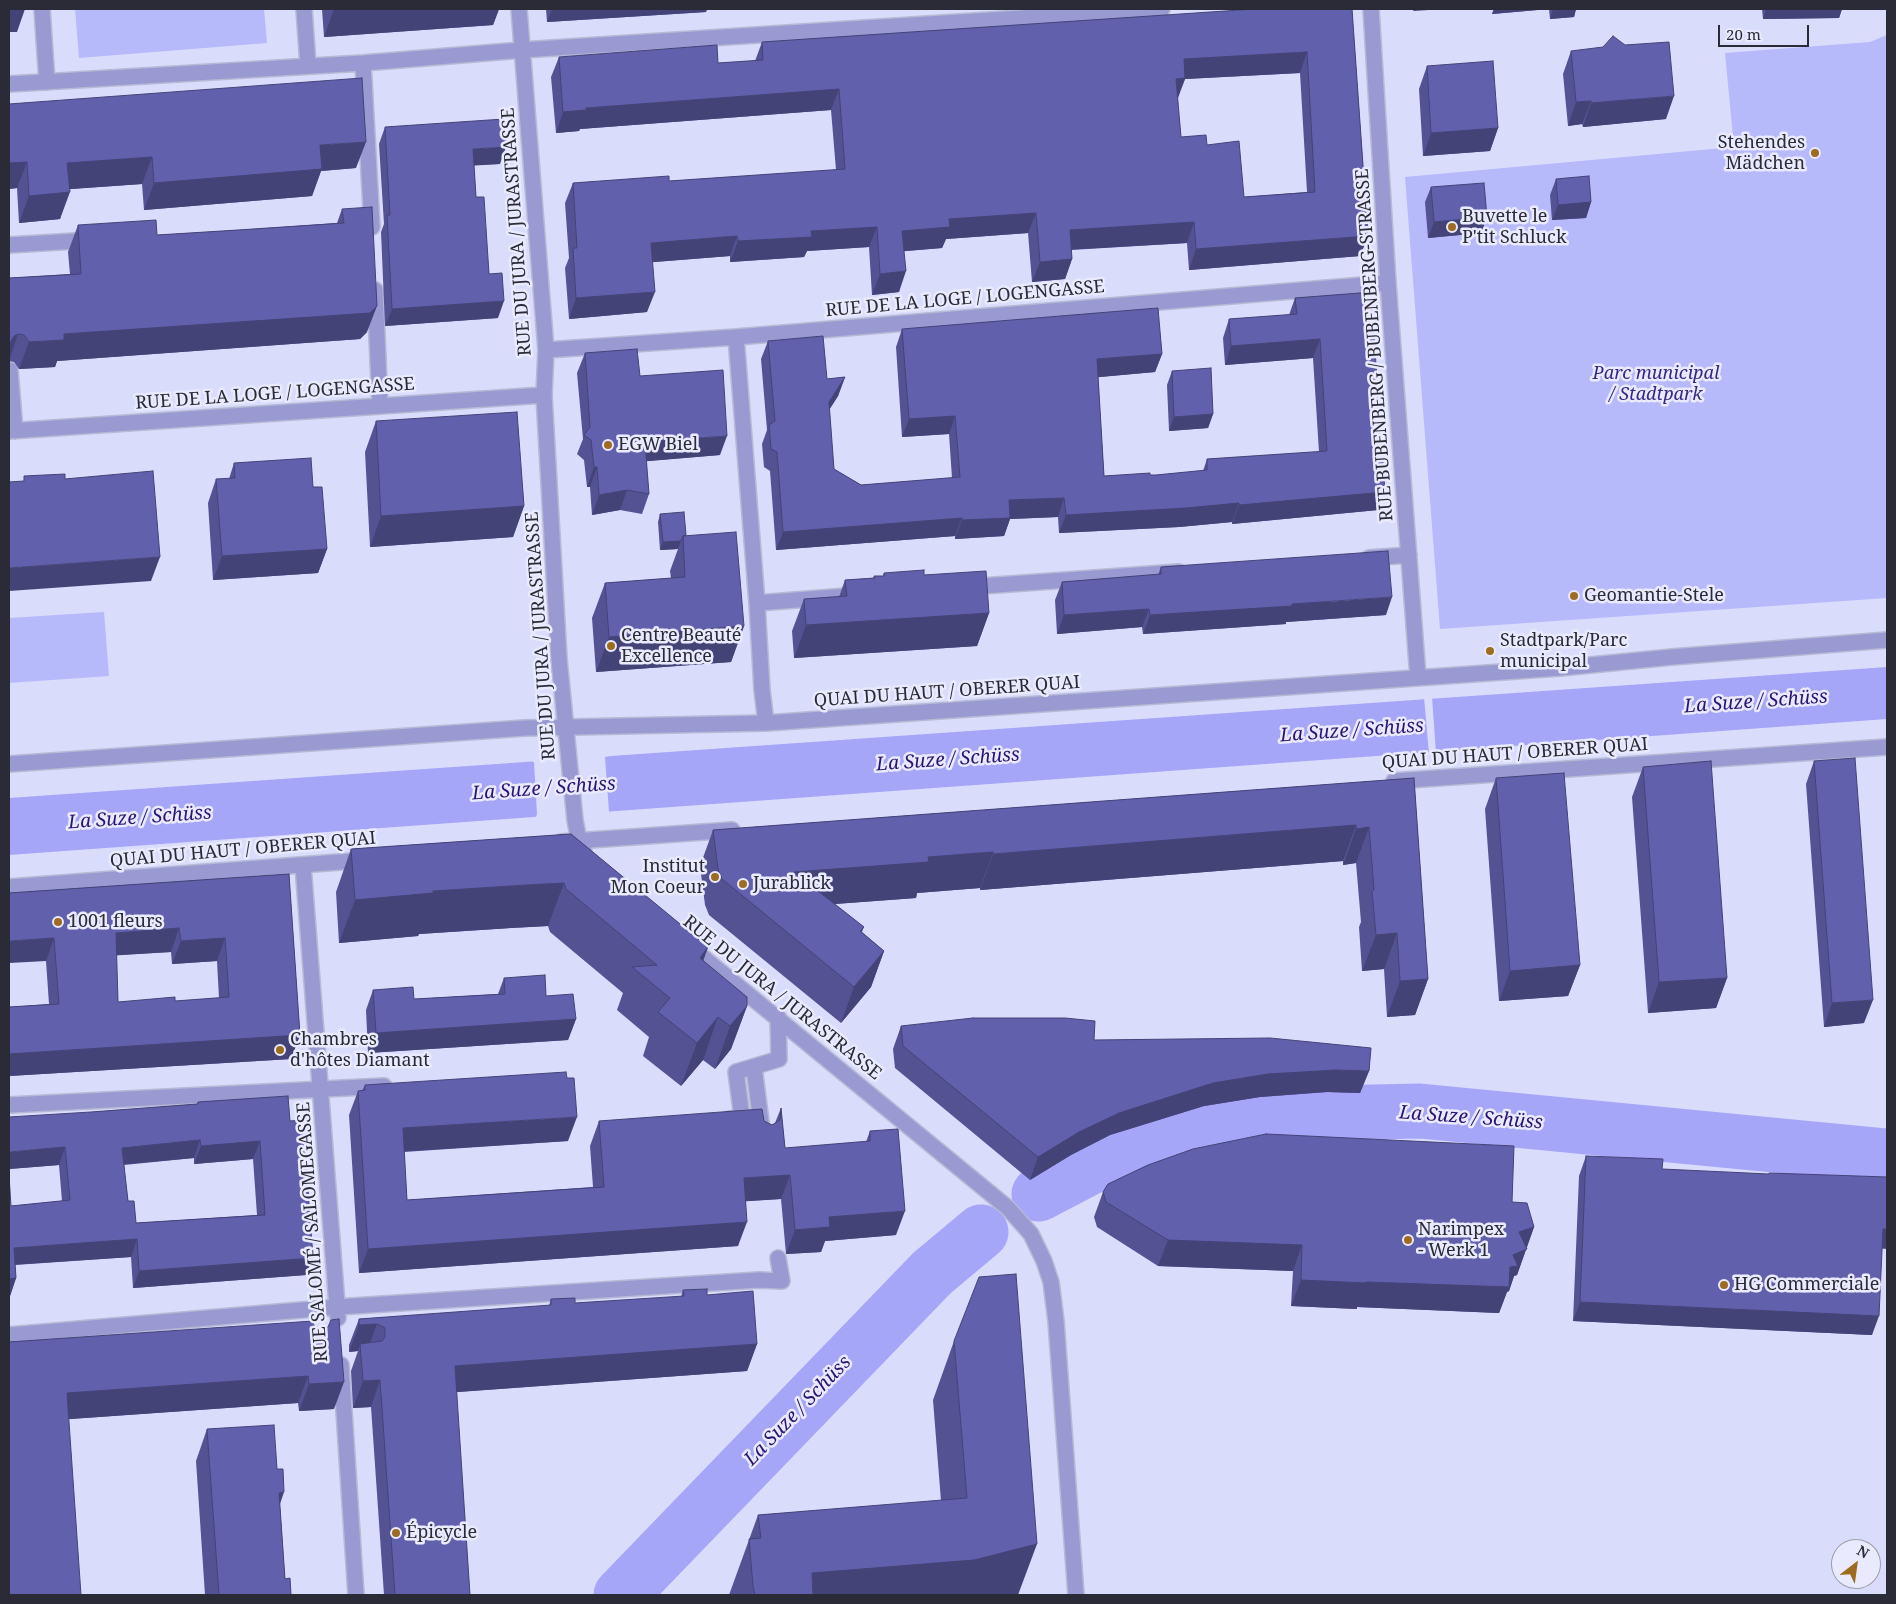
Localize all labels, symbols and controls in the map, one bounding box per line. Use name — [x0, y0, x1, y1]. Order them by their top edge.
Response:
scale bar — [1721, 15, 1812, 47]
text: 20 m — [1726, 24, 1761, 44]
street label: RUE DU JURA / JURASTRASSE — [498, 107, 536, 357]
place label: Stehendes Mädchen — [1718, 132, 1805, 174]
marker: Stehendes Mädchen — [1809, 147, 1821, 159]
street label: RUE BUBENBERG / BUBENBERG-STRASSE — [1352, 168, 1398, 522]
place label: Buvette le P'tit Schluck — [1462, 206, 1566, 248]
marker: Buvette le P'tit Schluck — [1446, 221, 1458, 233]
street label: RUE DE LA LOGE / LOGENGASSE — [825, 276, 1105, 322]
park label: Parc municipal / Stadtpark — [1593, 363, 1719, 406]
street label: RUE DE LA LOGE / LOGENGASSE — [135, 373, 415, 415]
place label: EGW Biel — [618, 434, 698, 456]
marker: EGW Biel — [602, 439, 614, 451]
street label: RUE DU JURA / JURASTRASSE — [522, 511, 560, 761]
place label: Geomantie-Stele — [1584, 585, 1724, 607]
marker: Geomantie-Stele — [1568, 590, 1580, 602]
place label: Centre Beauté Excellence — [621, 625, 741, 668]
place label: Stadtpark/Parc municipal — [1500, 630, 1627, 672]
marker: Centre Beauté Excellence — [605, 640, 617, 652]
marker: Stadtpark/Parc municipal — [1484, 645, 1496, 657]
street label: QUAI DU HAUT / OBERER QUAI — [813, 672, 1081, 712]
water label: La Suze / Schüss — [1683, 686, 1829, 718]
water label: La Suze / Schüss — [1279, 715, 1425, 747]
street label: QUAI DU HAUT / OBERER QUAI — [1381, 734, 1649, 774]
water label: La Suze / Schüss — [875, 744, 1021, 776]
water label: La Suze / Schüss — [471, 773, 617, 805]
water label: La Suze / Schüss — [67, 802, 213, 834]
street label: QUAI DU HAUT / OBERER QUAI — [109, 828, 377, 872]
place label: Institut Mon Coeur — [610, 856, 705, 899]
marker: Institut Mon Coeur — [709, 871, 721, 883]
place label: Jurablick — [753, 873, 831, 895]
marker: Jurablick — [737, 878, 749, 890]
place label: 1001 fleurs — [68, 911, 162, 933]
street label: RUE DU JURA / JURASTRASSE — [678, 911, 886, 1085]
marker: 1001 fleurs — [52, 916, 64, 928]
place label: Chambres d'hôtes Diamant — [290, 1029, 430, 1072]
marker: Chambres d'hôtes Diamant — [274, 1044, 286, 1056]
street label: RUE SALOMÉ / SALOMEGASSE — [293, 1101, 333, 1363]
water label: La Suze / Schüss — [1398, 1102, 1544, 1134]
place label: Narimpex - Werk 1 — [1418, 1219, 1504, 1262]
marker: Narimpex - Werk 1 — [1402, 1234, 1414, 1246]
place label: HG Commerciale — [1734, 1274, 1879, 1296]
marker: HG Commerciale — [1718, 1279, 1730, 1291]
water label: La Suze / Schüss — [740, 1351, 856, 1471]
place label: Épicycle — [406, 1522, 477, 1544]
marker: Épicycle — [390, 1527, 402, 1539]
north arrow — [1831, 1539, 1881, 1589]
text: N — [1854, 1540, 1873, 1562]

